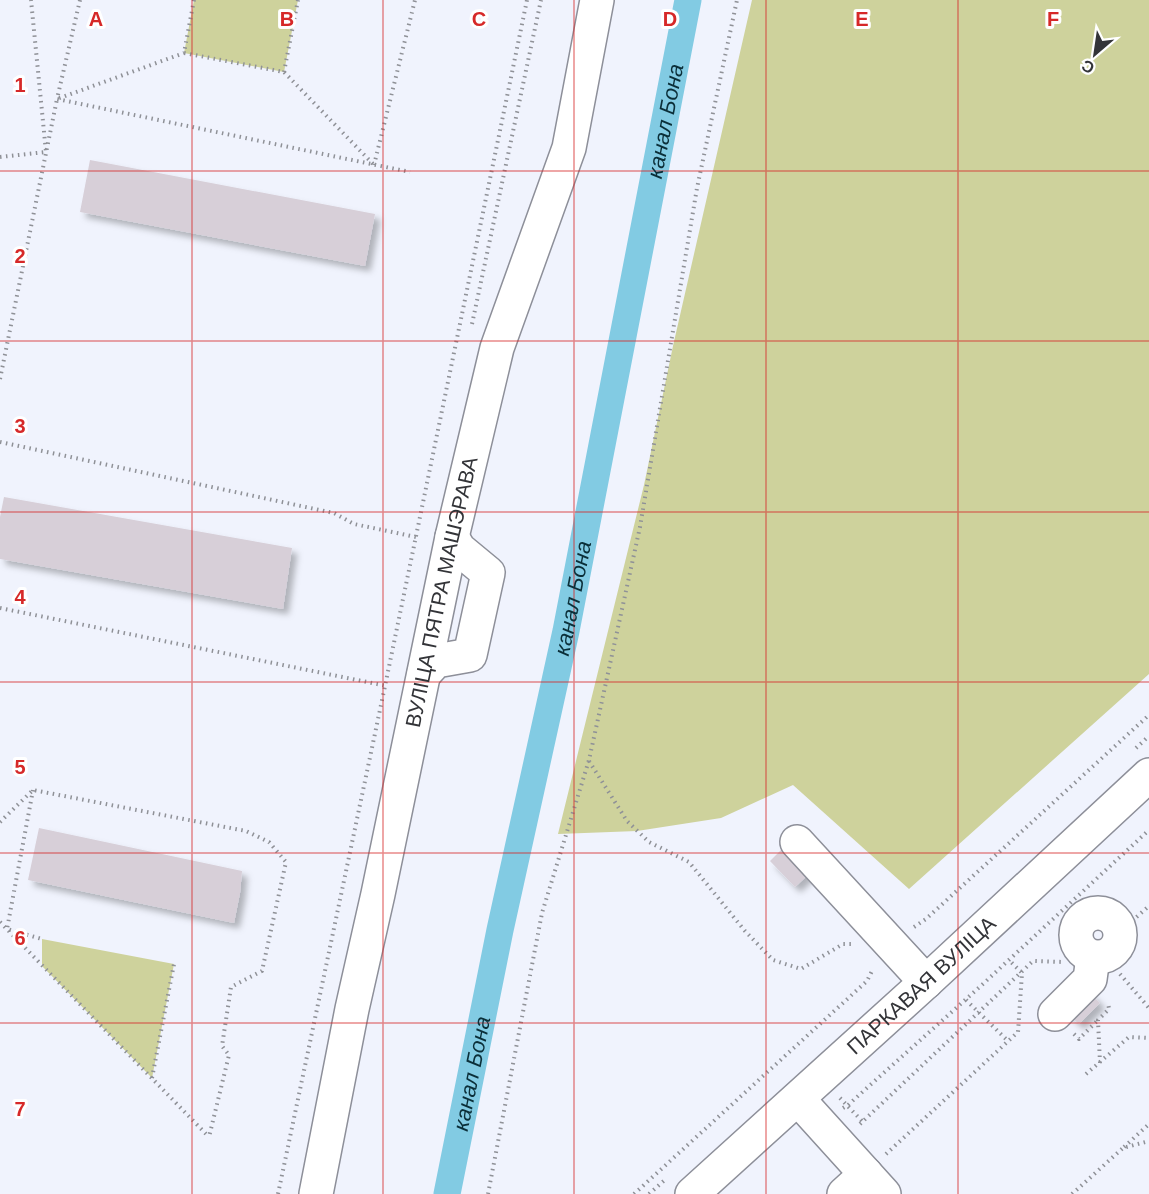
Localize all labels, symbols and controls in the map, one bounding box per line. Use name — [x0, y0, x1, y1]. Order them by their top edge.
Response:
text: A — [89, 8, 103, 30]
text: B — [280, 8, 294, 30]
text: C — [472, 8, 486, 30]
text: D — [663, 8, 677, 30]
text: E — [855, 8, 869, 30]
text: F — [1047, 8, 1059, 30]
north arrow — [1065, 24, 1125, 84]
text: С — [1078, 56, 1097, 77]
water label: канал Бона — [642, 62, 688, 180]
text: 1 — [14, 74, 26, 96]
text: 2 — [14, 245, 26, 267]
text: 3 — [14, 415, 26, 437]
street label: ВУЛІЦА ПЯТРА МАШЭРАВА — [401, 454, 482, 729]
water label: канал Бона — [549, 539, 596, 658]
text: 4 — [14, 586, 26, 608]
text: 5 — [14, 756, 26, 778]
street label: ПАРКАВАЯ ВУЛІЦА — [842, 912, 1000, 1059]
text: 6 — [14, 927, 26, 949]
water label: канал Бона — [448, 1014, 495, 1133]
text: 7 — [14, 1098, 26, 1120]

